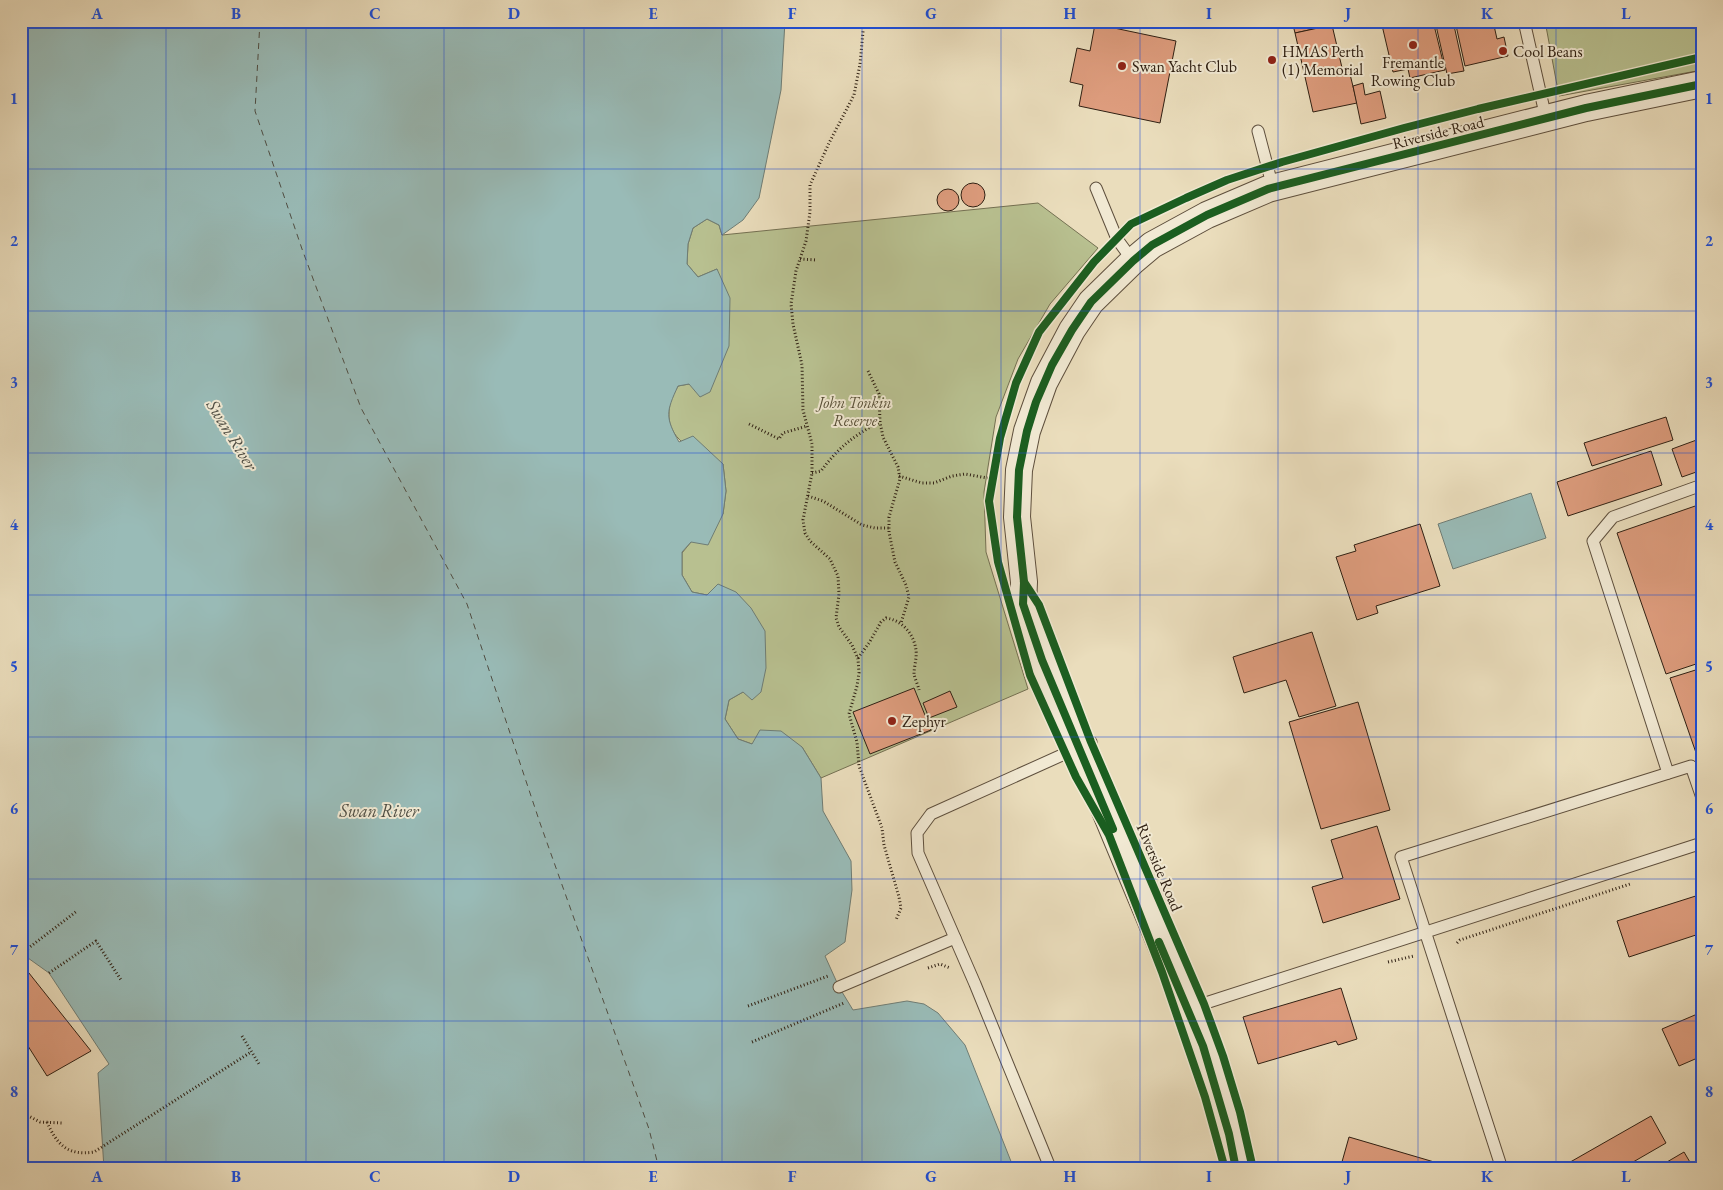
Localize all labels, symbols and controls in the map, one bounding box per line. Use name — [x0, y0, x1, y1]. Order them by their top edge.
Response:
text: A — [90, 3, 103, 24]
text: B — [231, 3, 241, 24]
text: C — [369, 3, 381, 24]
text: D — [508, 3, 520, 24]
text: E — [648, 3, 658, 24]
text: F — [788, 3, 797, 24]
text: G — [925, 3, 937, 24]
text: H — [1064, 3, 1077, 24]
text: I — [1206, 3, 1212, 24]
text: J — [1343, 3, 1351, 24]
text: K — [1481, 3, 1494, 24]
text: L — [1621, 3, 1631, 24]
marker: Fremantle Rowing Club — [1407, 39, 1419, 51]
place label: HMAS Perth (1) Memorial — [1282, 41, 1364, 80]
place label: Cool Beans — [1513, 41, 1583, 62]
marker: Cool Beans — [1497, 45, 1509, 57]
place label: Fremantle Rowing Club — [1371, 52, 1455, 91]
marker: HMAS Perth (1) Memorial — [1266, 54, 1278, 66]
place label: Swan Yacht Club — [1132, 56, 1237, 77]
marker: Swan Yacht Club — [1116, 60, 1128, 72]
text: 1 — [10, 88, 18, 109]
text: 1 — [1705, 88, 1713, 109]
street label: Riverside Road — [1390, 111, 1487, 154]
text: 2 — [10, 230, 19, 251]
text: 2 — [1705, 230, 1714, 251]
text: 3 — [10, 372, 18, 393]
text: 3 — [1705, 372, 1713, 393]
park label: John Tonkin Reserve — [815, 392, 892, 431]
water label: Swan River — [201, 394, 264, 475]
text: 4 — [10, 514, 19, 535]
text: 4 — [1705, 514, 1714, 535]
text: 5 — [10, 656, 18, 677]
text: 5 — [1705, 656, 1713, 677]
place label: Zephyr — [902, 711, 947, 732]
marker: Zephyr — [886, 715, 898, 727]
text: 6 — [10, 798, 19, 819]
text: 6 — [1705, 798, 1714, 819]
water label: Swan River — [338, 799, 420, 822]
street label: Riverside Road — [1132, 820, 1188, 915]
text: 7 — [10, 939, 19, 960]
text: 7 — [1705, 939, 1714, 960]
text: 8 — [10, 1081, 18, 1102]
text: 8 — [1705, 1081, 1713, 1102]
text: A — [90, 1166, 103, 1187]
text: B — [231, 1166, 241, 1187]
text: C — [369, 1166, 381, 1187]
text: D — [508, 1166, 520, 1187]
text: E — [648, 1166, 658, 1187]
text: F — [788, 1166, 797, 1187]
text: G — [925, 1166, 937, 1187]
text: H — [1064, 1166, 1077, 1187]
text: I — [1206, 1166, 1212, 1187]
text: J — [1343, 1166, 1351, 1187]
text: K — [1481, 1166, 1494, 1187]
text: L — [1621, 1166, 1631, 1187]

